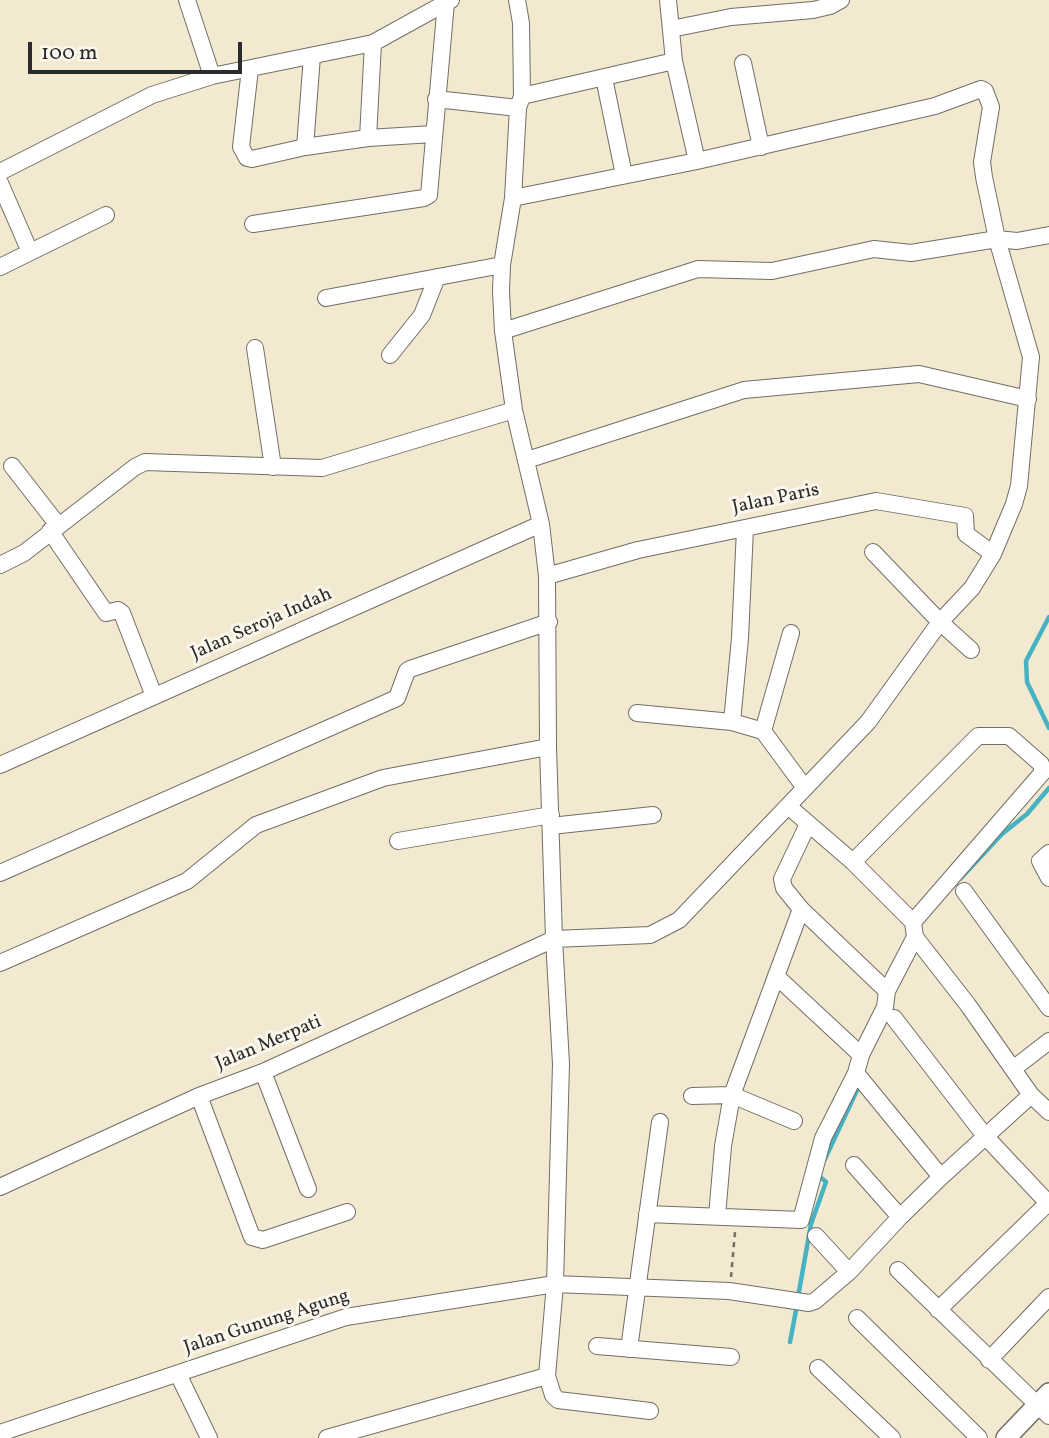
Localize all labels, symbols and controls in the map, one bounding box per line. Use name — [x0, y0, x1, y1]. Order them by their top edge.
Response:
scale bar — [32, 28, 245, 72]
text: 100 m — [41, 39, 98, 68]
street label: Jalan Paris — [730, 480, 822, 520]
street label: Jalan Seroja Indah — [188, 584, 336, 666]
street label: Jalan Merpati — [213, 1011, 325, 1077]
street label: Jalan Gunung Agung — [182, 1286, 352, 1360]

